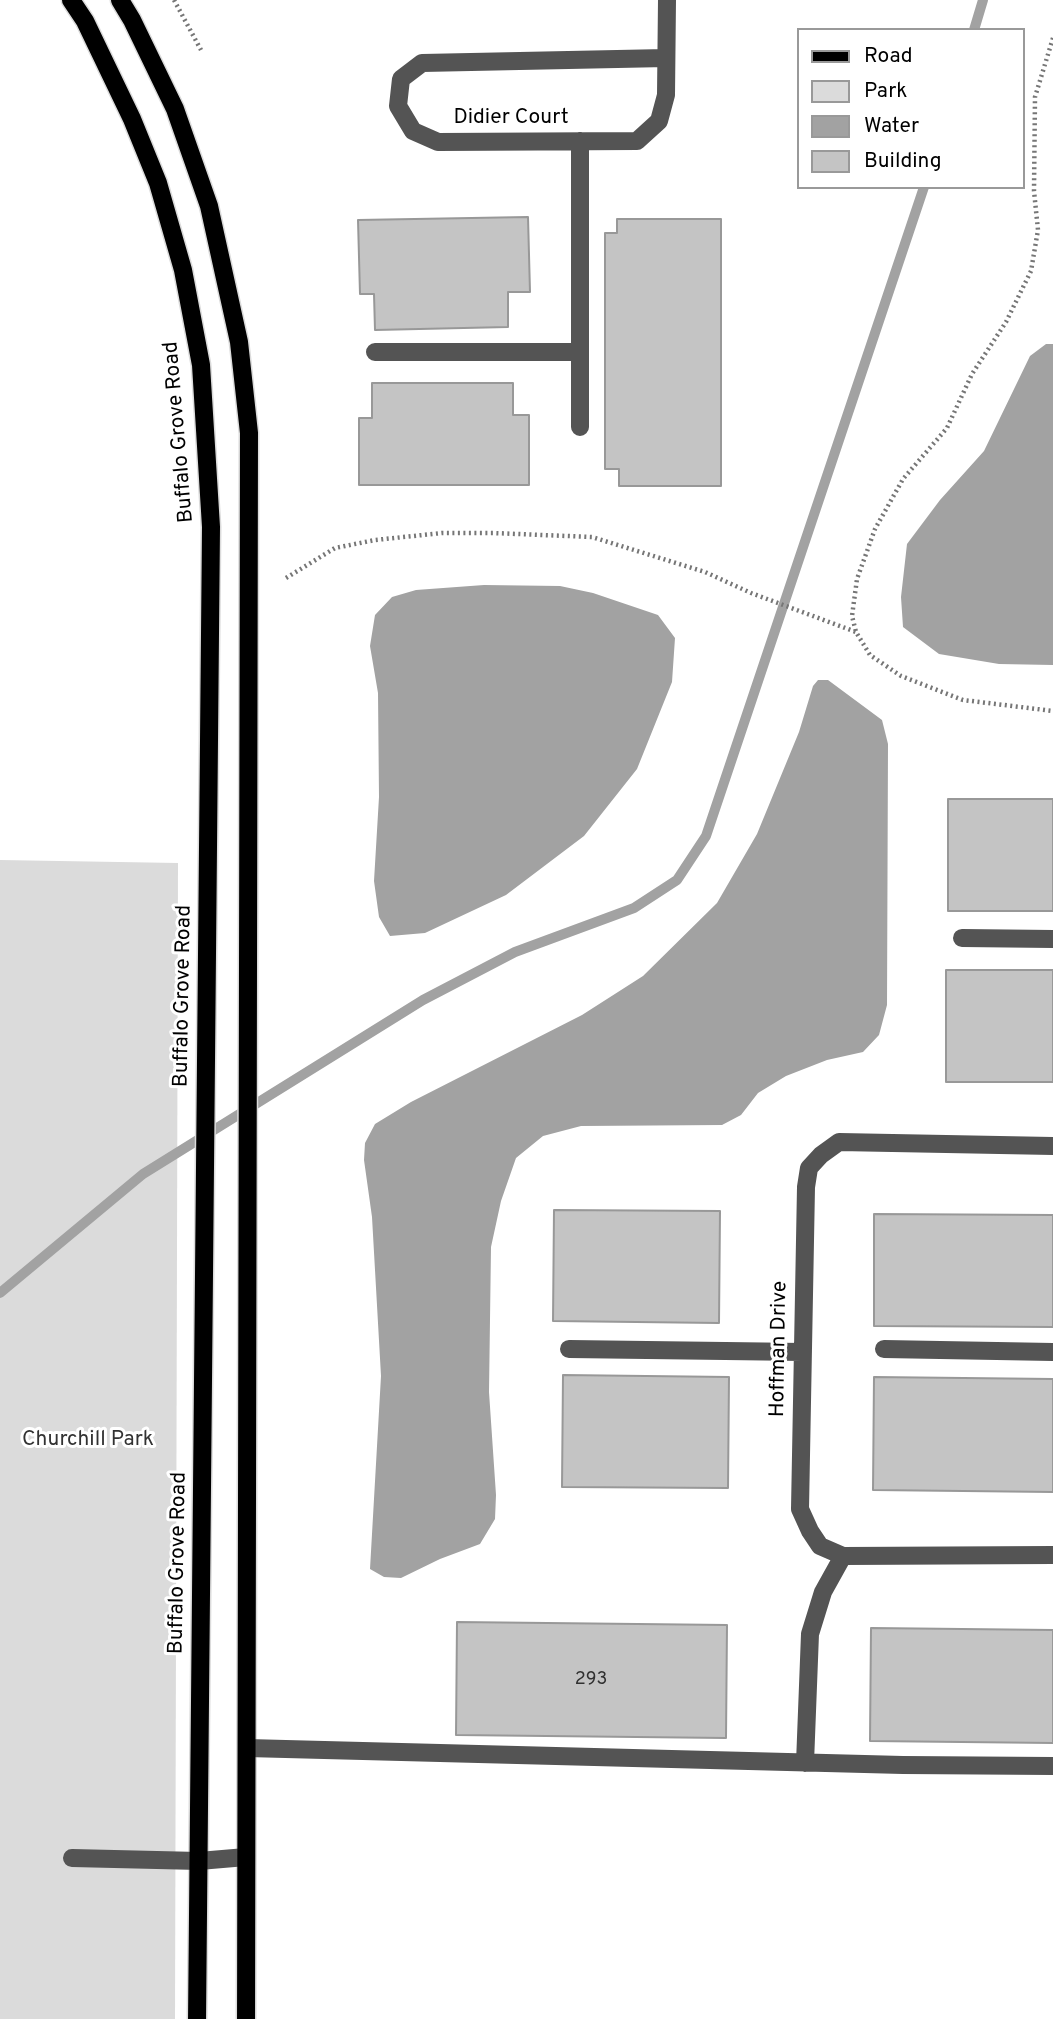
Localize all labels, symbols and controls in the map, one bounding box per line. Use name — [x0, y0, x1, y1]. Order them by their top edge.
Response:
legend — [797, 28, 1025, 189]
text: Road — [864, 43, 913, 70]
text: Park — [864, 78, 907, 105]
street label: Didier Court — [453, 106, 569, 132]
text: Water — [864, 113, 919, 140]
text: Building — [864, 148, 942, 175]
street label: Buffalo Grove Road — [160, 340, 200, 524]
street label: Buffalo Grove Road — [170, 905, 198, 1087]
street label: Hoffman Drive — [766, 1281, 794, 1417]
park label: Churchill Park — [22, 1428, 154, 1454]
street label: Buffalo Grove Road — [165, 1472, 193, 1654]
house number: 293 — [575, 1669, 607, 1691]

